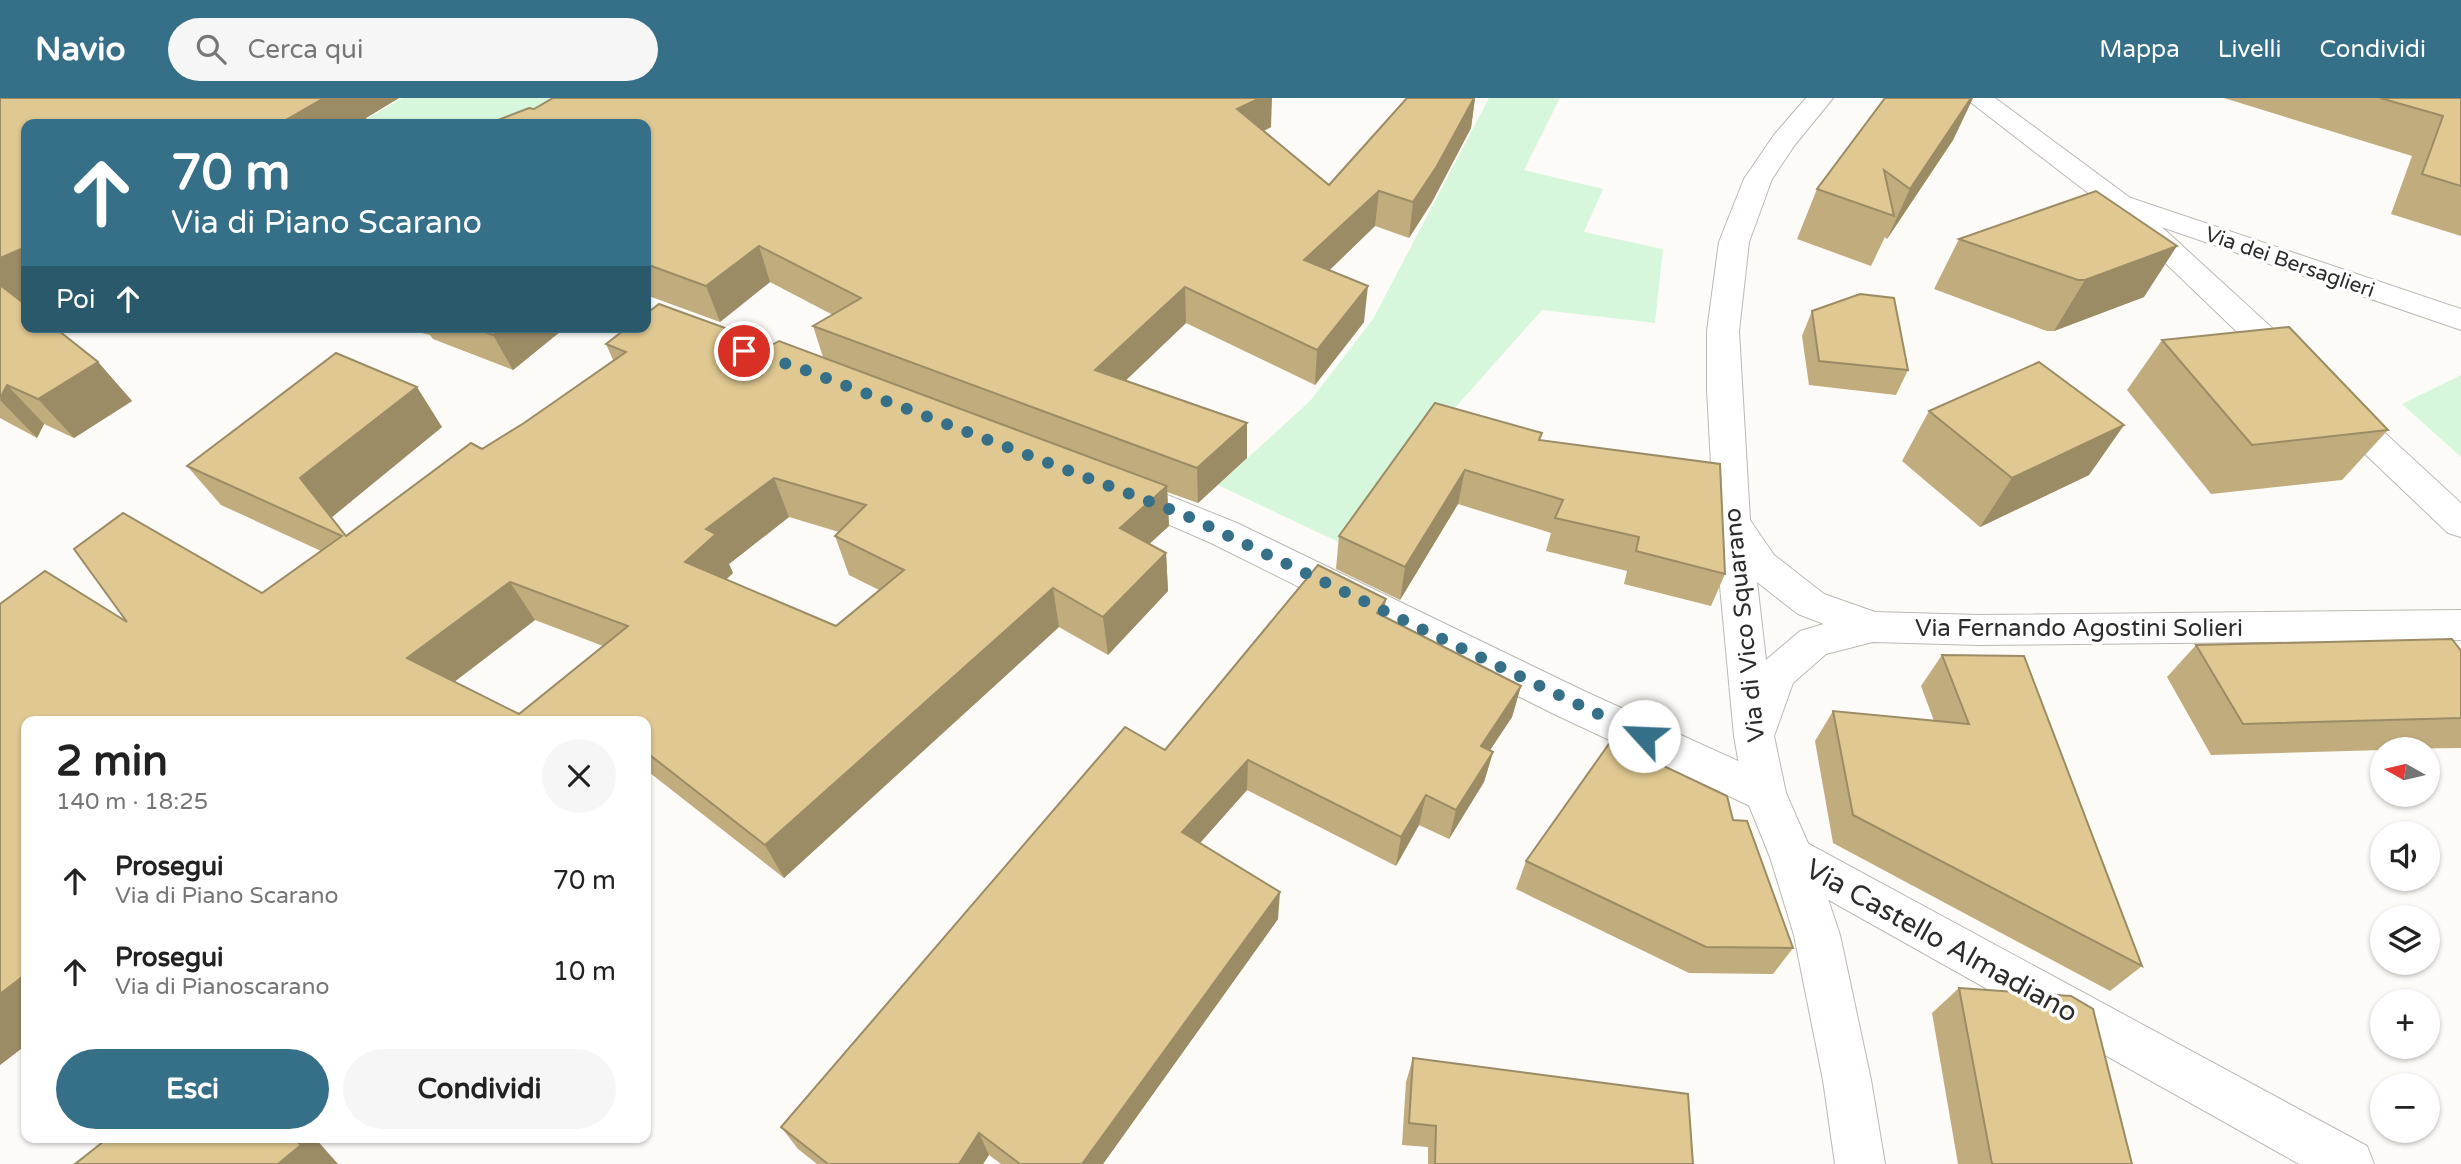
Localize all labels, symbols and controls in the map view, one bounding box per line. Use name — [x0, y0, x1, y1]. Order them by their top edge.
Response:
search box — [168, 18, 658, 81]
text: Navio — [35, 30, 126, 69]
icon: search — [192, 30, 230, 68]
text: Cerca qui — [248, 34, 363, 65]
text: Mappa — [2099, 35, 2180, 64]
text: Livelli — [2218, 35, 2282, 64]
text: Condividi — [2320, 35, 2426, 64]
text: 70 m — [171, 144, 290, 203]
icon: ahead — [56, 147, 147, 238]
text: Via di Piano Scarano — [171, 204, 482, 242]
street label: Via dei Bersaglieri — [2202, 222, 2378, 303]
icon: ahead — [109, 280, 147, 318]
text: Poi — [56, 284, 95, 315]
pin — [714, 321, 774, 381]
icon: arrive — [725, 332, 763, 370]
street label: Via di Vico Squarano — [1718, 506, 1771, 743]
street label: Via Fernando Agostini Solieri — [1915, 614, 2243, 643]
position arrow — [1607, 699, 1681, 773]
text: 2 min — [56, 736, 168, 787]
north arrow — [2370, 737, 2440, 807]
map controls — [2370, 737, 2440, 1143]
button: close — [542, 739, 616, 813]
text: 140 m · 18:25 — [56, 788, 208, 816]
button: sound — [2370, 821, 2440, 891]
text: Prosegui — [115, 851, 224, 882]
street label: Via Castello Almadiano — [1800, 852, 2084, 1030]
icon: ahead — [56, 862, 94, 900]
text: 70 m — [553, 865, 616, 896]
text: Via di Piano Scarano — [115, 882, 339, 910]
button: layers — [2370, 905, 2440, 975]
text: Prosegui — [115, 942, 224, 973]
icon: ahead — [56, 953, 94, 991]
text: 10 m — [553, 956, 616, 987]
text: Via di Pianoscarano — [115, 973, 329, 1001]
button: + — [2370, 989, 2440, 1059]
button: Esci — [56, 1049, 329, 1129]
button: Condividi — [343, 1049, 616, 1129]
button: − — [2370, 1073, 2440, 1143]

